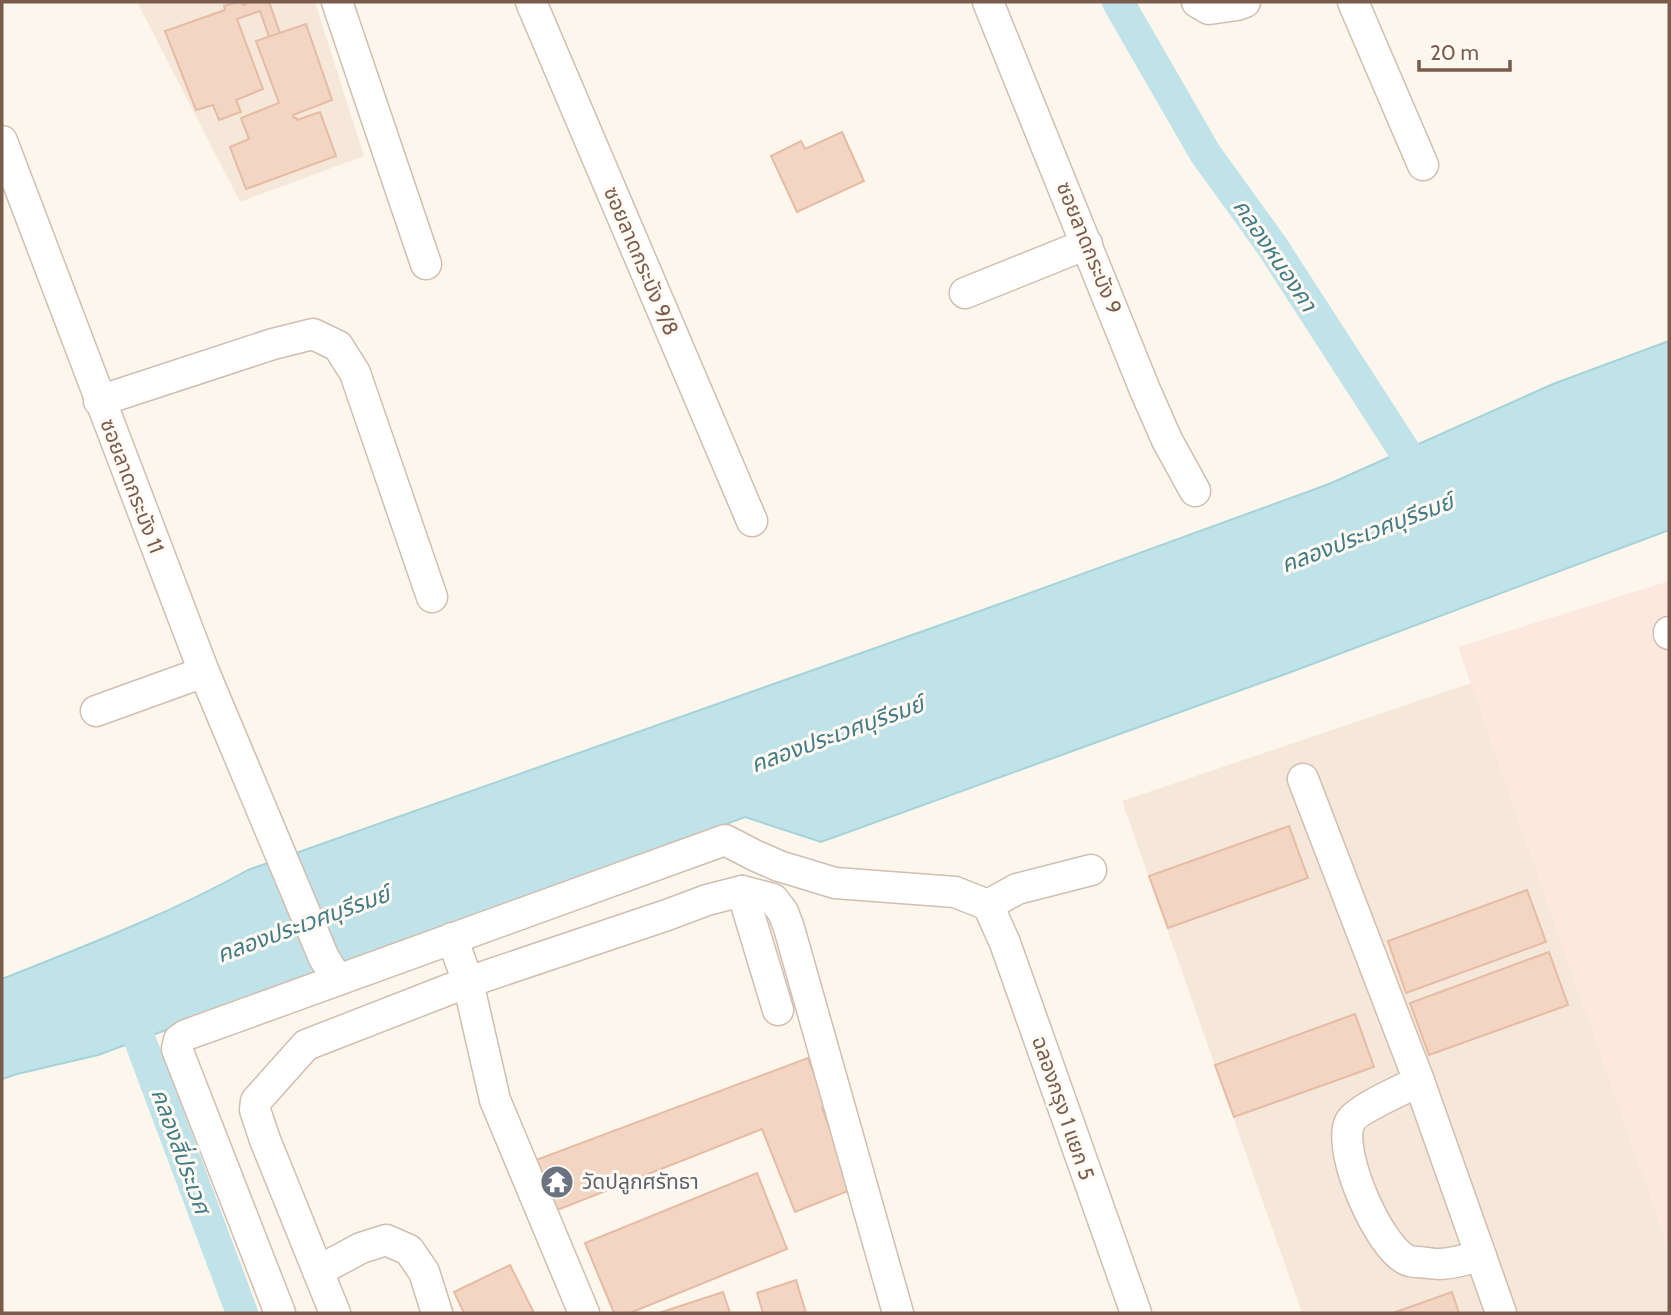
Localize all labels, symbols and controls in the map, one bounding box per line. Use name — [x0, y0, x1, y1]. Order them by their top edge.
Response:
scale bar — [1419, 28, 1510, 72]
text: 20 m — [1430, 40, 1479, 65]
street label: ซอยลาดกระบัง 9 — [1052, 178, 1127, 317]
street label: ซอยลาดกระบัง 9/8 — [599, 183, 684, 339]
water label: คลองหนองคา — [1227, 194, 1324, 318]
street label: ซอยลาดกระบัง 11 — [95, 415, 170, 557]
water label: คลองประเวศบุรีรมย์ — [1277, 486, 1461, 579]
water label: คลองประเวศบุรีรมย์ — [747, 688, 931, 778]
water label: คลองประเวศบุรีรมย์ — [213, 878, 397, 968]
street label: ฉลองกรุง 1 แยก 5 — [1026, 1032, 1100, 1184]
water label: คลองสี่ประเวศ — [145, 1084, 219, 1220]
temple icon: วัดปลูกศรัทธา — [538, 1163, 576, 1201]
place label: วัดปลูกศรัทธา — [582, 1169, 699, 1195]

